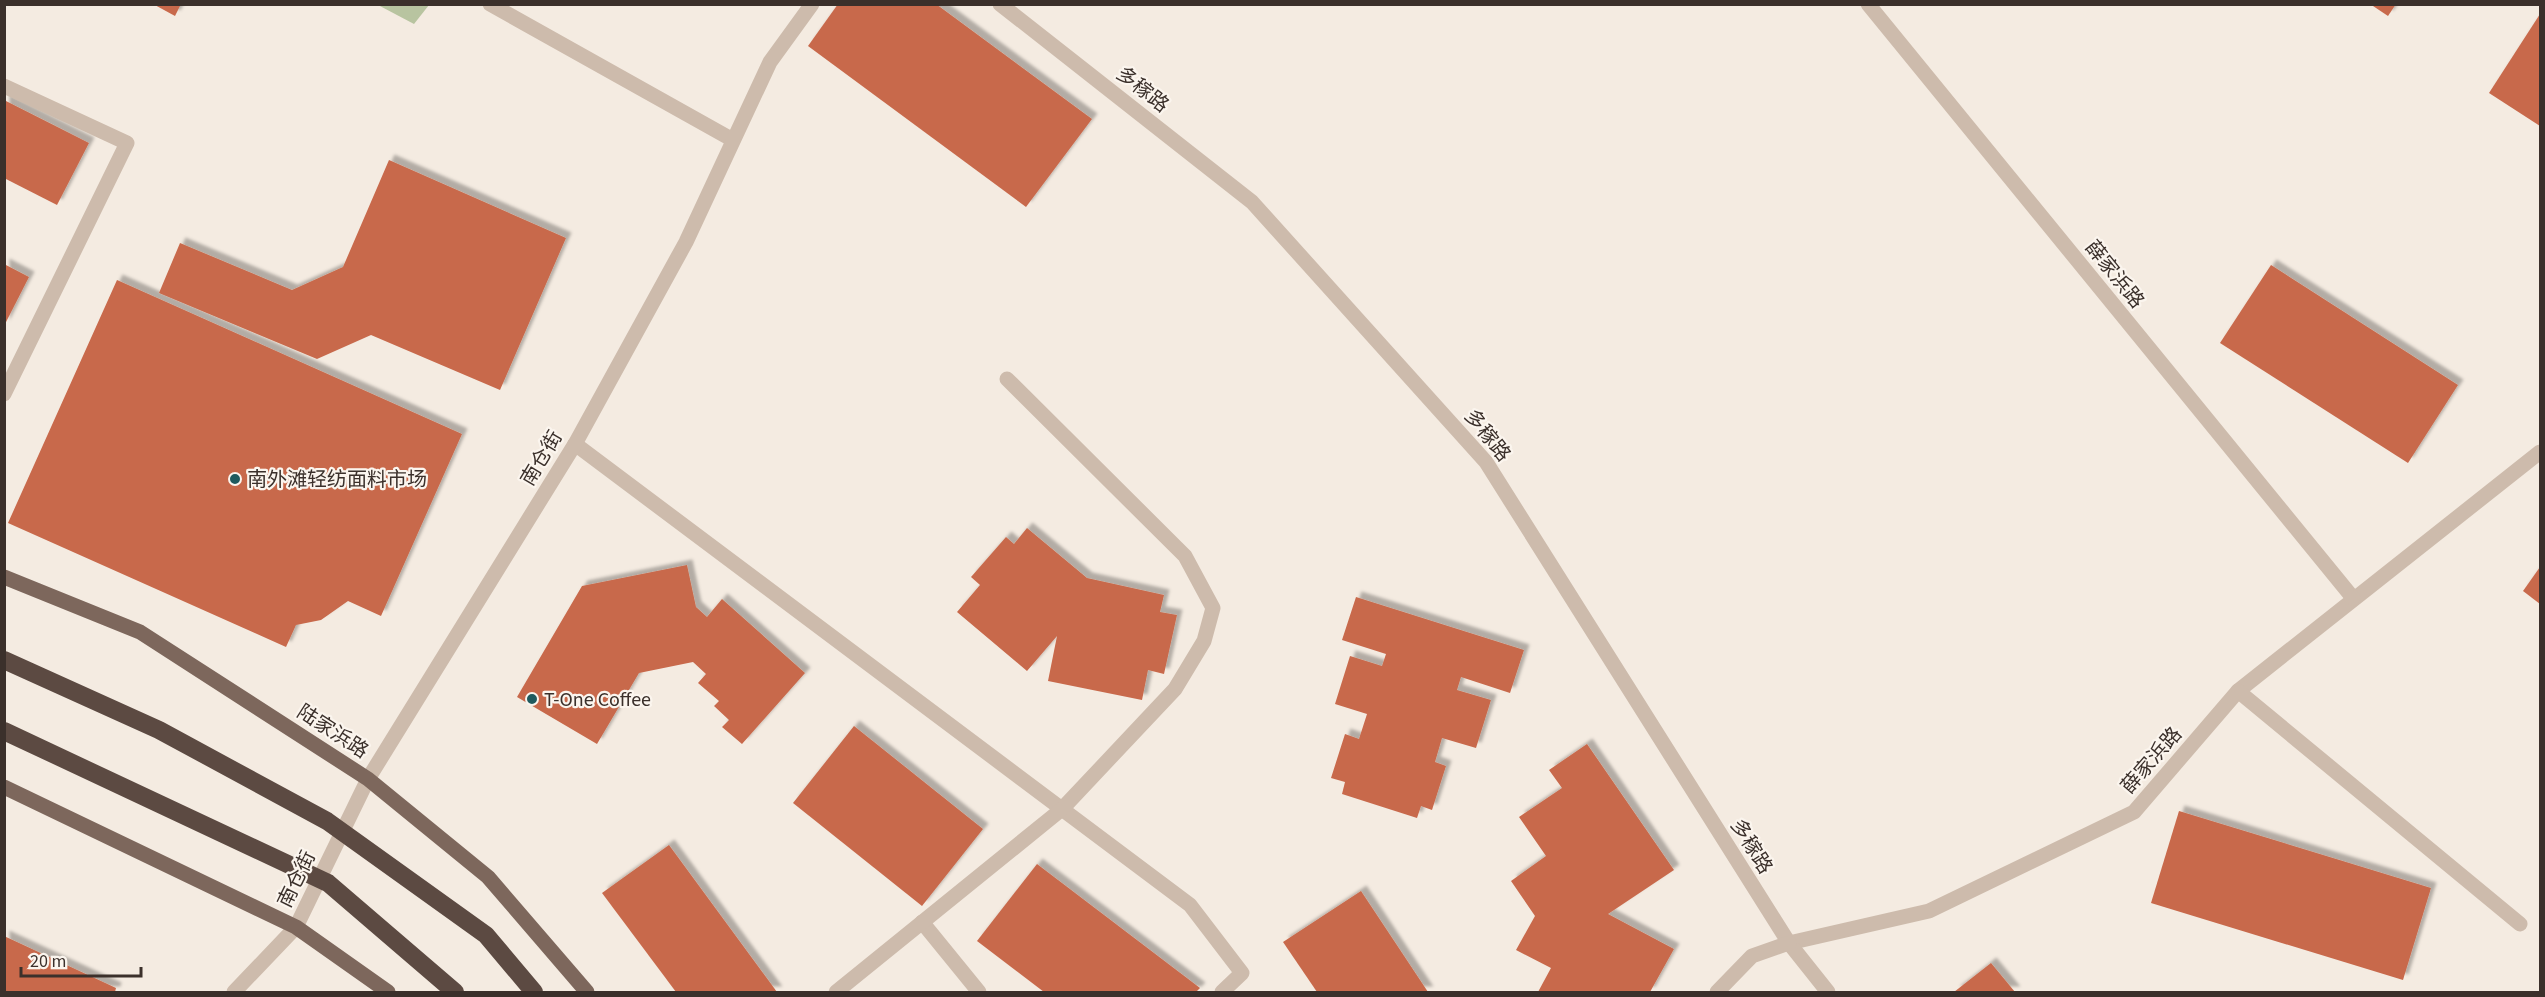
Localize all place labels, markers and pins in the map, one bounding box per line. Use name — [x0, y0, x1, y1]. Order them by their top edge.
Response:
place label: 南外滩轻纺面料市场 — [247, 466, 427, 494]
marker: 南外滩轻纺面料市场 — [228, 472, 242, 486]
place label: T-One Coffee — [544, 686, 651, 714]
marker: T-One Coffee — [525, 692, 539, 706]

